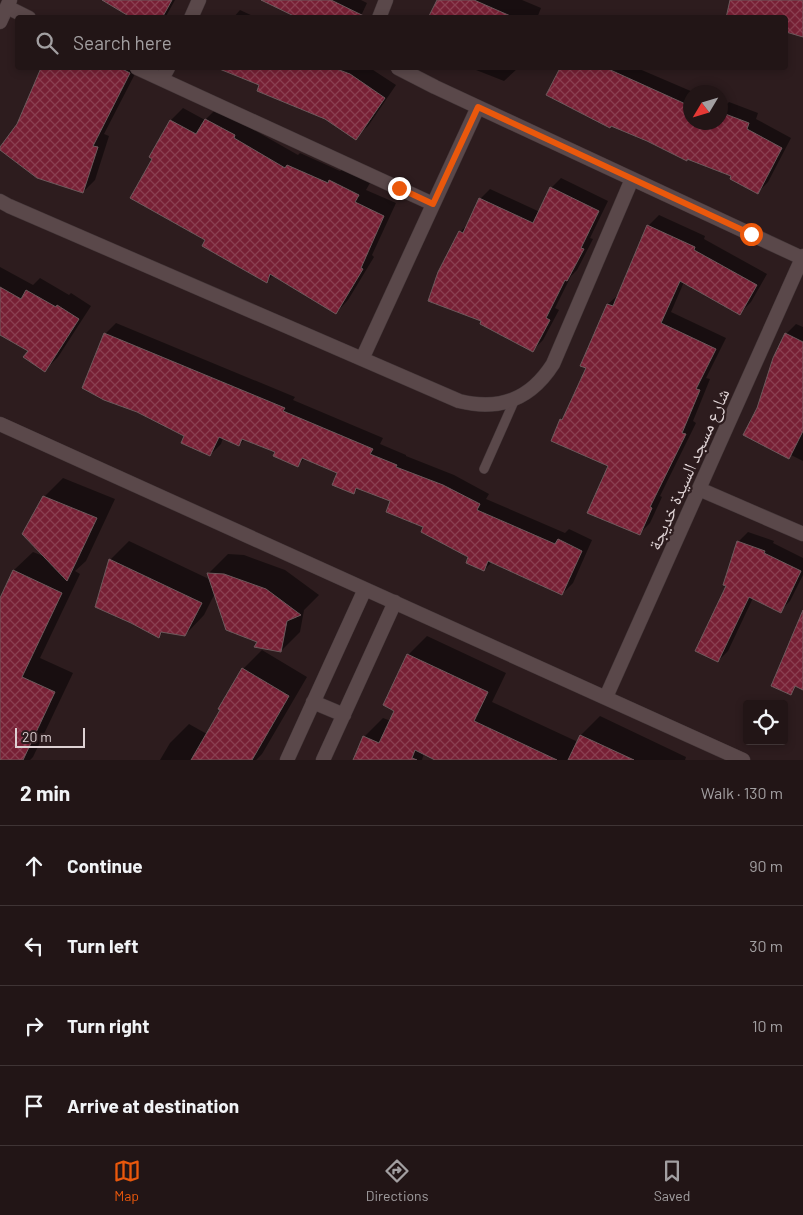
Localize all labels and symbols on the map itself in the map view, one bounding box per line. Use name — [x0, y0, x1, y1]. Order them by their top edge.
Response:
north arrow — [683, 85, 728, 130]
route end — [388, 177, 411, 200]
route start — [740, 223, 763, 246]
street label: شارع مسجد السيدة خديجة — [642, 385, 734, 554]
scale bar — [15, 725, 85, 748]

